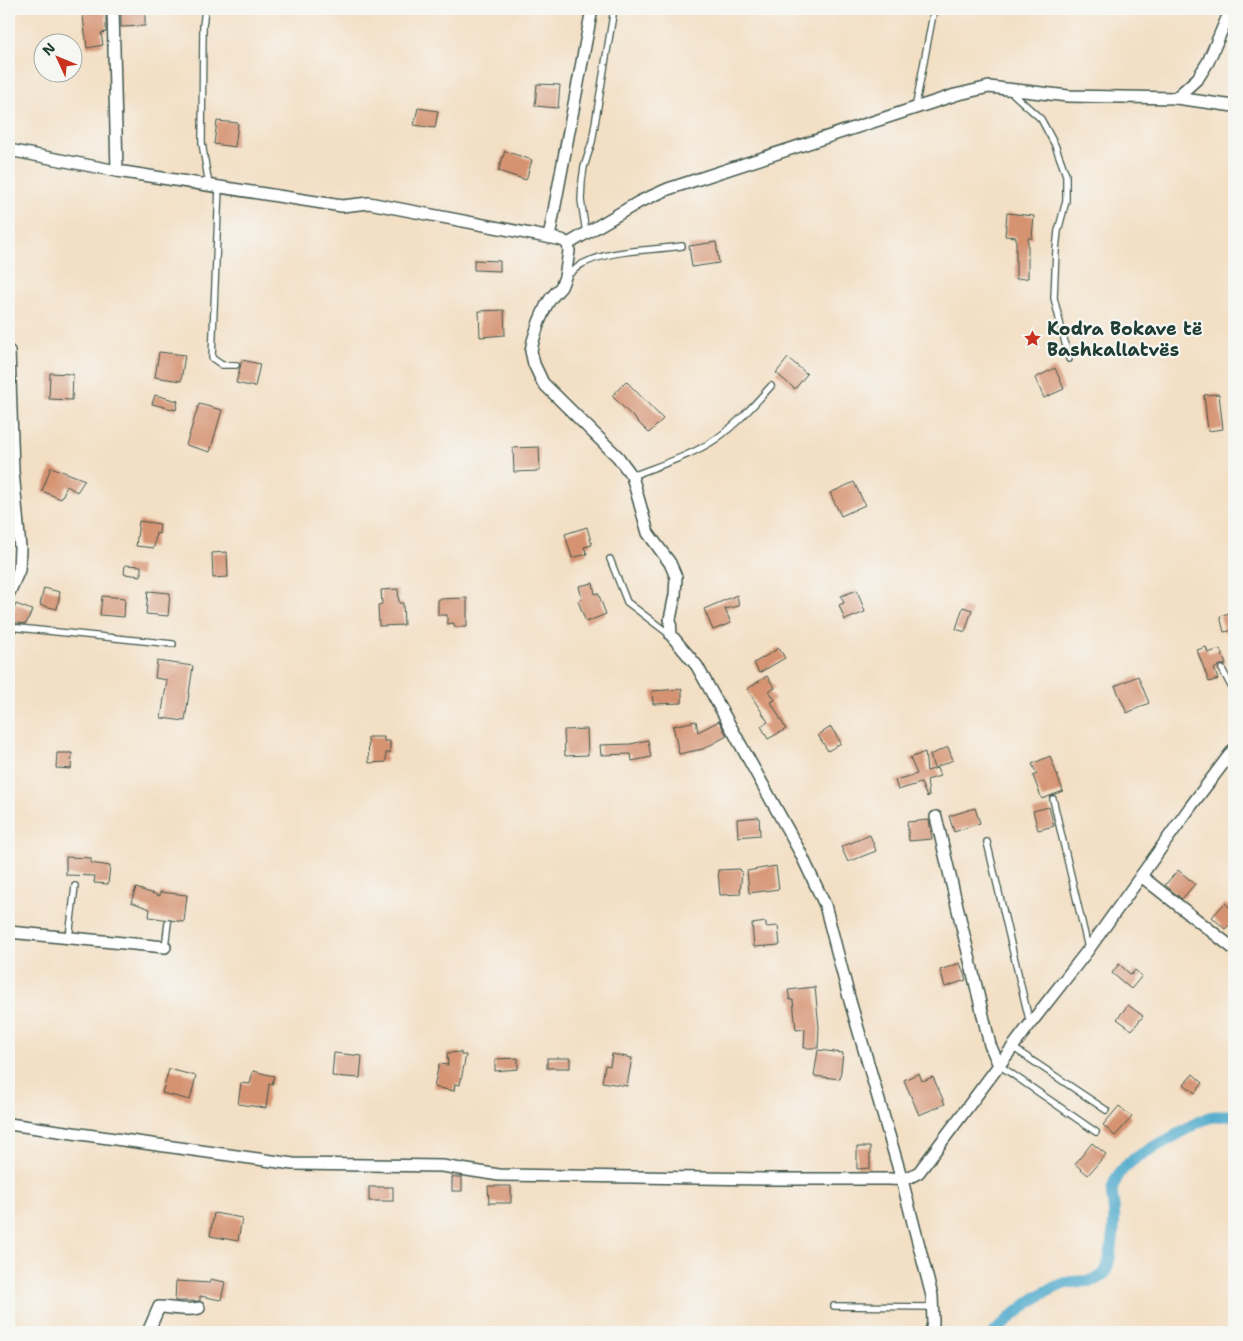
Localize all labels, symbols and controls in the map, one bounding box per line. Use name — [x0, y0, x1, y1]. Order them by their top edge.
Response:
north arrow — [32, 32, 82, 82]
text: N — [38, 39, 59, 59]
place label: Kodra Bokave të Bashkallatvës — [1047, 317, 1203, 362]
place icon: Kodra Bokave të Bashkallatvës — [1023, 329, 1043, 349]

